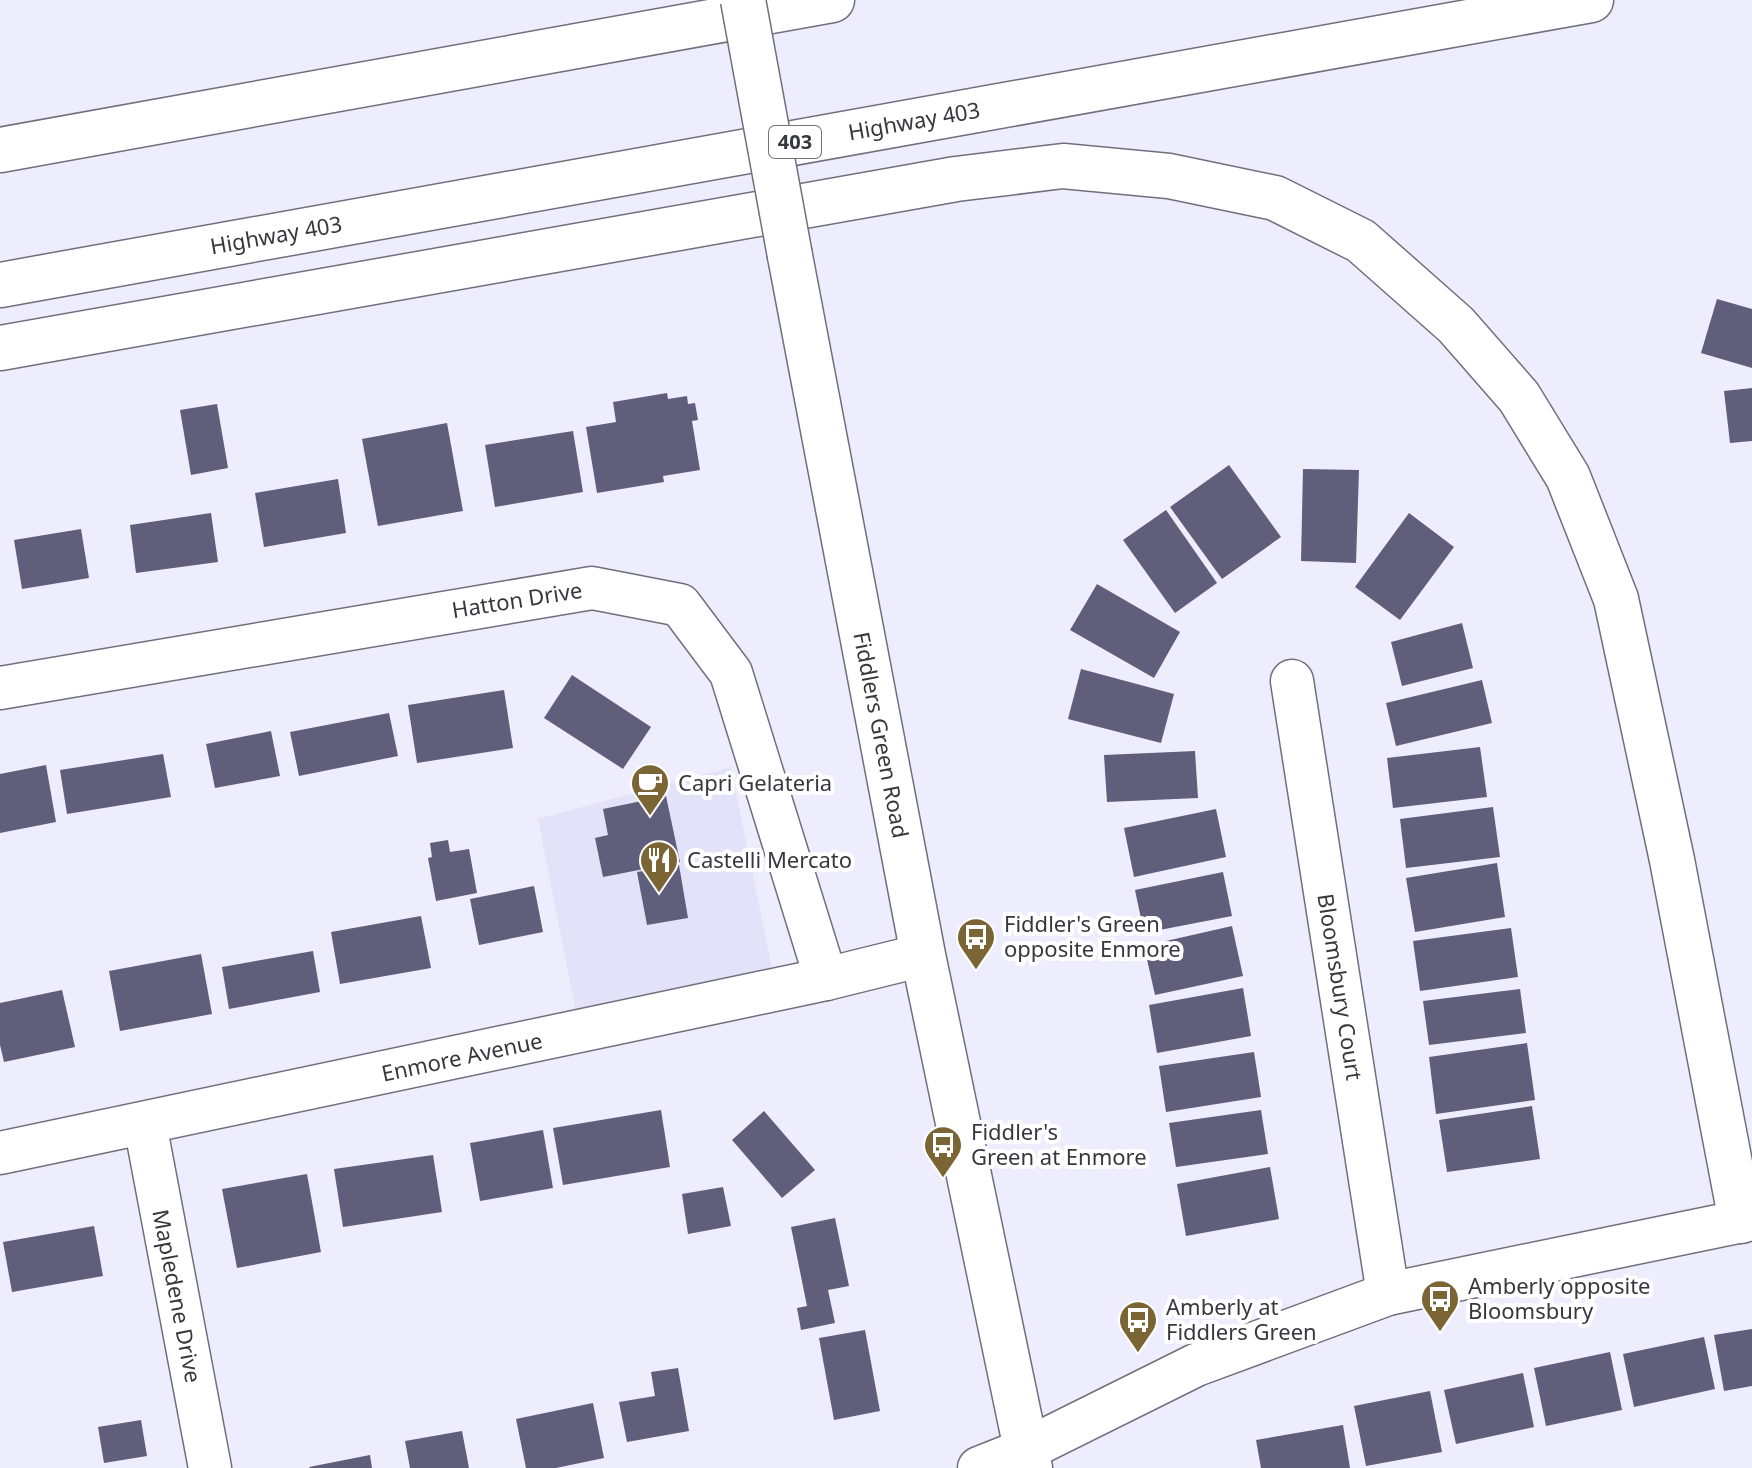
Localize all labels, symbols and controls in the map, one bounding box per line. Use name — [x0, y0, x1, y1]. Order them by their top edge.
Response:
street label: Highway 403 — [846, 94, 982, 146]
road number: 403 — [769, 126, 821, 158]
street label: Highway 403 — [208, 208, 344, 260]
street label: Hatton Drive — [450, 574, 584, 624]
street label: Fiddlers Green Road — [847, 629, 917, 840]
cafe icon: Capri Gelateria — [629, 762, 671, 817]
place label: Capri Gelateria — [678, 767, 832, 797]
restaurant icon: Castelli Mercato — [638, 839, 680, 894]
place label: Castelli Mercato — [687, 844, 852, 874]
street label: Bloomsbury Court — [1311, 891, 1371, 1082]
place label: Fiddler's Green opposite Enmore — [1004, 908, 1181, 963]
bus stop icon: Fiddler's Green opposite Enmore — [955, 916, 997, 971]
street label: Enmore Avenue — [379, 1024, 545, 1088]
place label: Fiddler's Green at Enmore — [971, 1116, 1147, 1171]
bus stop icon: Fiddler's Green at Enmore — [922, 1124, 964, 1179]
street label: Mapledene Drive — [146, 1207, 209, 1385]
place label: Amberly opposite Bloomsbury — [1468, 1270, 1651, 1325]
bus stop icon: Amberly opposite Bloomsbury — [1419, 1278, 1461, 1333]
place label: Amberly at Fiddlers Green — [1166, 1291, 1317, 1346]
bus stop icon: Amberly at Fiddlers Green — [1117, 1299, 1159, 1354]

